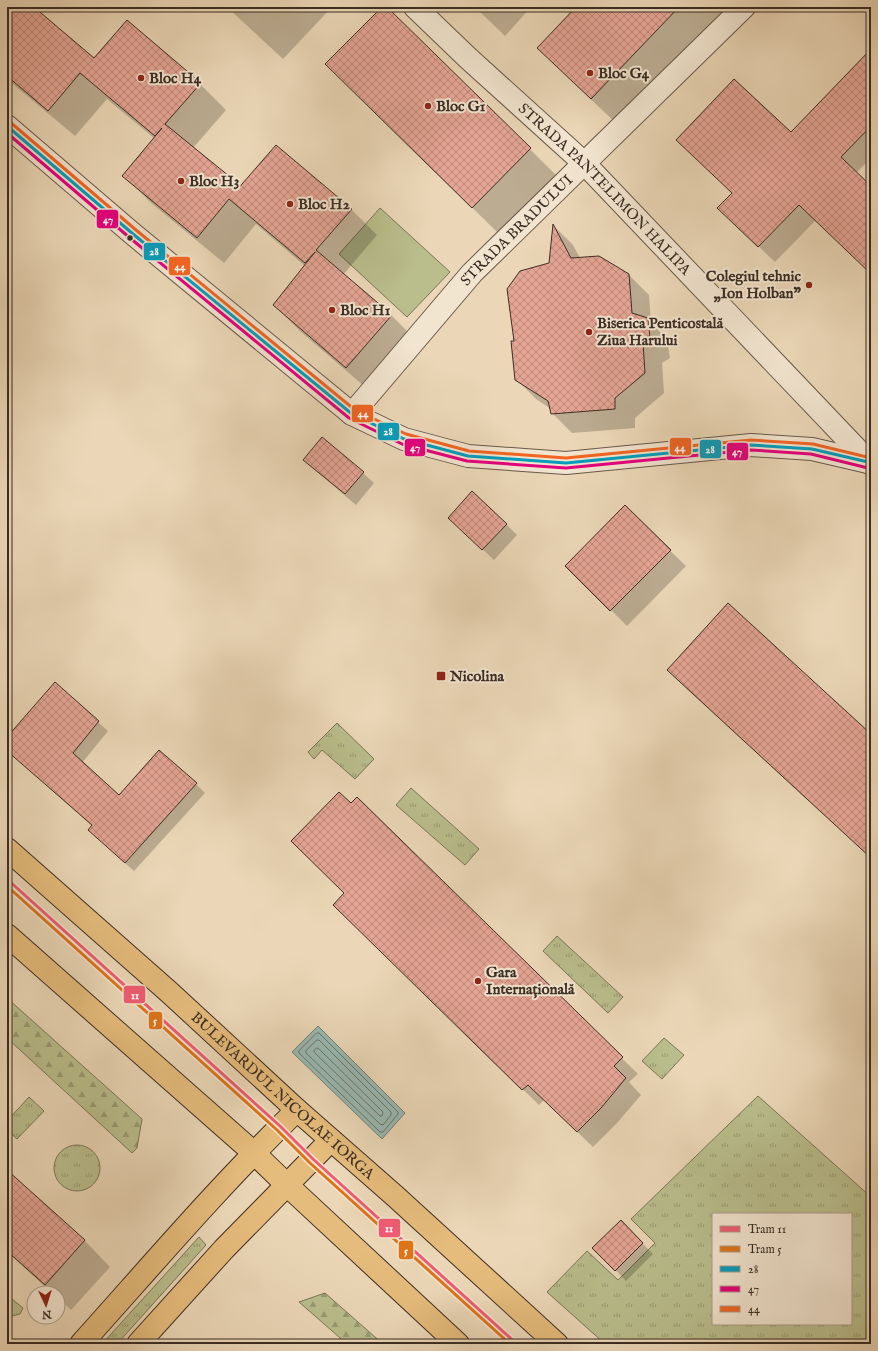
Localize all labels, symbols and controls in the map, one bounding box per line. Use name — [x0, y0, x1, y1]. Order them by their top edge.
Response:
place label: Bloc G4 — [598, 64, 650, 83]
marker: Bloc G4 — [585, 68, 595, 78]
place label: Bloc H4 — [149, 69, 202, 88]
marker: Bloc H4 — [136, 73, 146, 83]
place label: Bloc G1 — [436, 97, 486, 116]
street label: STRADA PANTELIMON HALIPA — [515, 99, 696, 280]
marker: Bloc G1 — [423, 101, 433, 111]
street label: STRADA BRADULUI — [456, 170, 577, 289]
place label: Bloc H3 — [189, 172, 239, 191]
marker: Bloc H3 — [176, 176, 186, 186]
place label: Bloc H2 — [298, 195, 350, 214]
marker: Bloc H2 — [285, 199, 295, 209]
line badge: 47 — [96, 209, 119, 229]
text: 47 — [102, 213, 113, 227]
unlabelled marker — [125, 233, 135, 243]
line badge: 28 — [143, 242, 166, 261]
text: 28 — [149, 245, 159, 259]
line badge: 44 — [168, 256, 191, 276]
text: 44 — [174, 260, 186, 274]
place label: Colegiul tehnic „Ion Holban” — [706, 267, 802, 303]
marker: Colegiul tehnic „Ion Holban” — [804, 280, 814, 290]
place label: Bloc H1 — [340, 301, 391, 320]
marker: Bloc H1 — [327, 305, 337, 315]
place label: Biserica Penticostală Ziua Harului — [597, 314, 724, 350]
marker: Biserica Penticostală Ziua Harului — [584, 327, 594, 337]
line badge: 44 — [351, 404, 374, 423]
text: 44 — [357, 407, 369, 421]
line badge: 28 — [377, 422, 400, 441]
text: 28 — [383, 425, 393, 439]
line badge: 44 — [669, 437, 692, 456]
line badge: 47 — [404, 438, 426, 457]
line badge: 28 — [699, 439, 722, 459]
text: 47 — [409, 441, 420, 455]
text: 44 — [674, 441, 686, 455]
line badge: 47 — [726, 442, 749, 461]
text: 28 — [705, 443, 715, 457]
text: 47 — [731, 445, 742, 459]
place label: Nicolina — [449, 667, 504, 686]
marker: Nicolina — [435, 670, 447, 682]
place label: Gara Internațională — [486, 963, 575, 999]
marker: Gara Internațională — [473, 976, 483, 986]
line badge: 11 — [123, 985, 146, 1004]
text: 11 — [131, 989, 139, 1003]
street label: BULEVARDUL NICOLAE IORGA — [187, 1008, 379, 1184]
line badge: 5 — [148, 1011, 163, 1030]
text: 5 — [153, 1014, 157, 1028]
legend — [712, 1213, 852, 1325]
line badge: 11 — [378, 1218, 401, 1238]
text: 11 — [385, 1222, 393, 1236]
text: Tram 11 — [748, 1222, 786, 1237]
line badge: 5 — [398, 1240, 414, 1260]
text: Tram 5 — [748, 1242, 782, 1257]
text: 5 — [404, 1244, 408, 1258]
text: 28 — [748, 1262, 759, 1277]
text: 47 — [748, 1282, 759, 1297]
north arrow — [26, 1285, 66, 1325]
text: 44 — [748, 1302, 760, 1317]
text: N — [41, 1307, 53, 1321]

